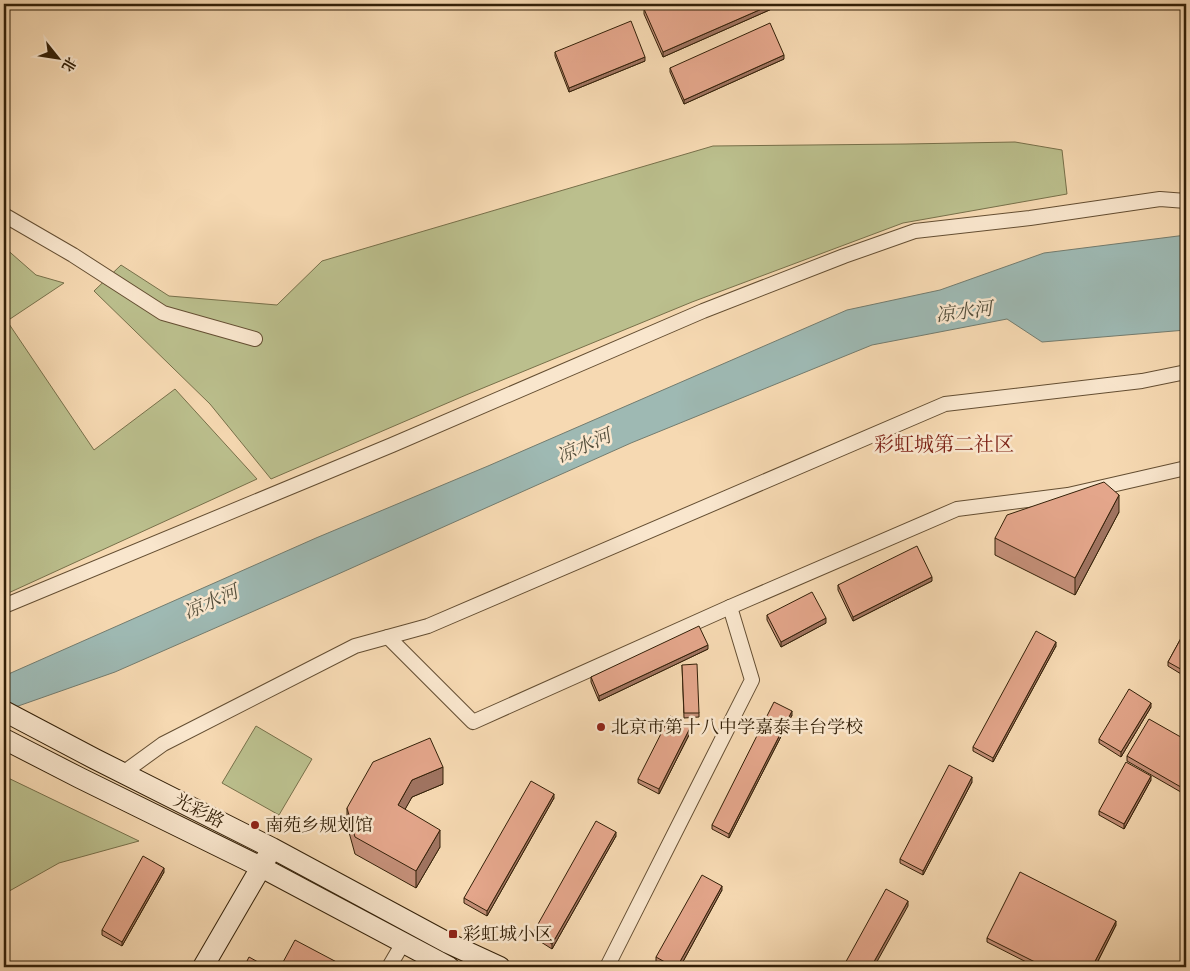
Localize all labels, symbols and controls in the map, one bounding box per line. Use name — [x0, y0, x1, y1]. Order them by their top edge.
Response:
north arrow — [32, 32, 82, 82]
text: 北 — [57, 53, 80, 75]
water label: 凉水河 — [934, 296, 997, 327]
water label: 凉水河 — [553, 423, 618, 468]
district label: 彩虹城第二社区 — [874, 433, 1014, 458]
water label: 凉水河 — [180, 579, 245, 624]
place label: 北京市第十八中学嘉泰丰台学校 — [611, 716, 863, 739]
marker: 北京市第十八中学嘉泰丰台学校 — [595, 721, 607, 733]
street label: 光彩路 — [170, 788, 228, 834]
place label: 南苑乡规划馆 — [265, 814, 373, 837]
marker: 南苑乡规划馆 — [249, 819, 261, 831]
place label: 彩虹城小区 — [463, 923, 553, 946]
marker: 彩虹城小区 — [447, 928, 459, 940]

